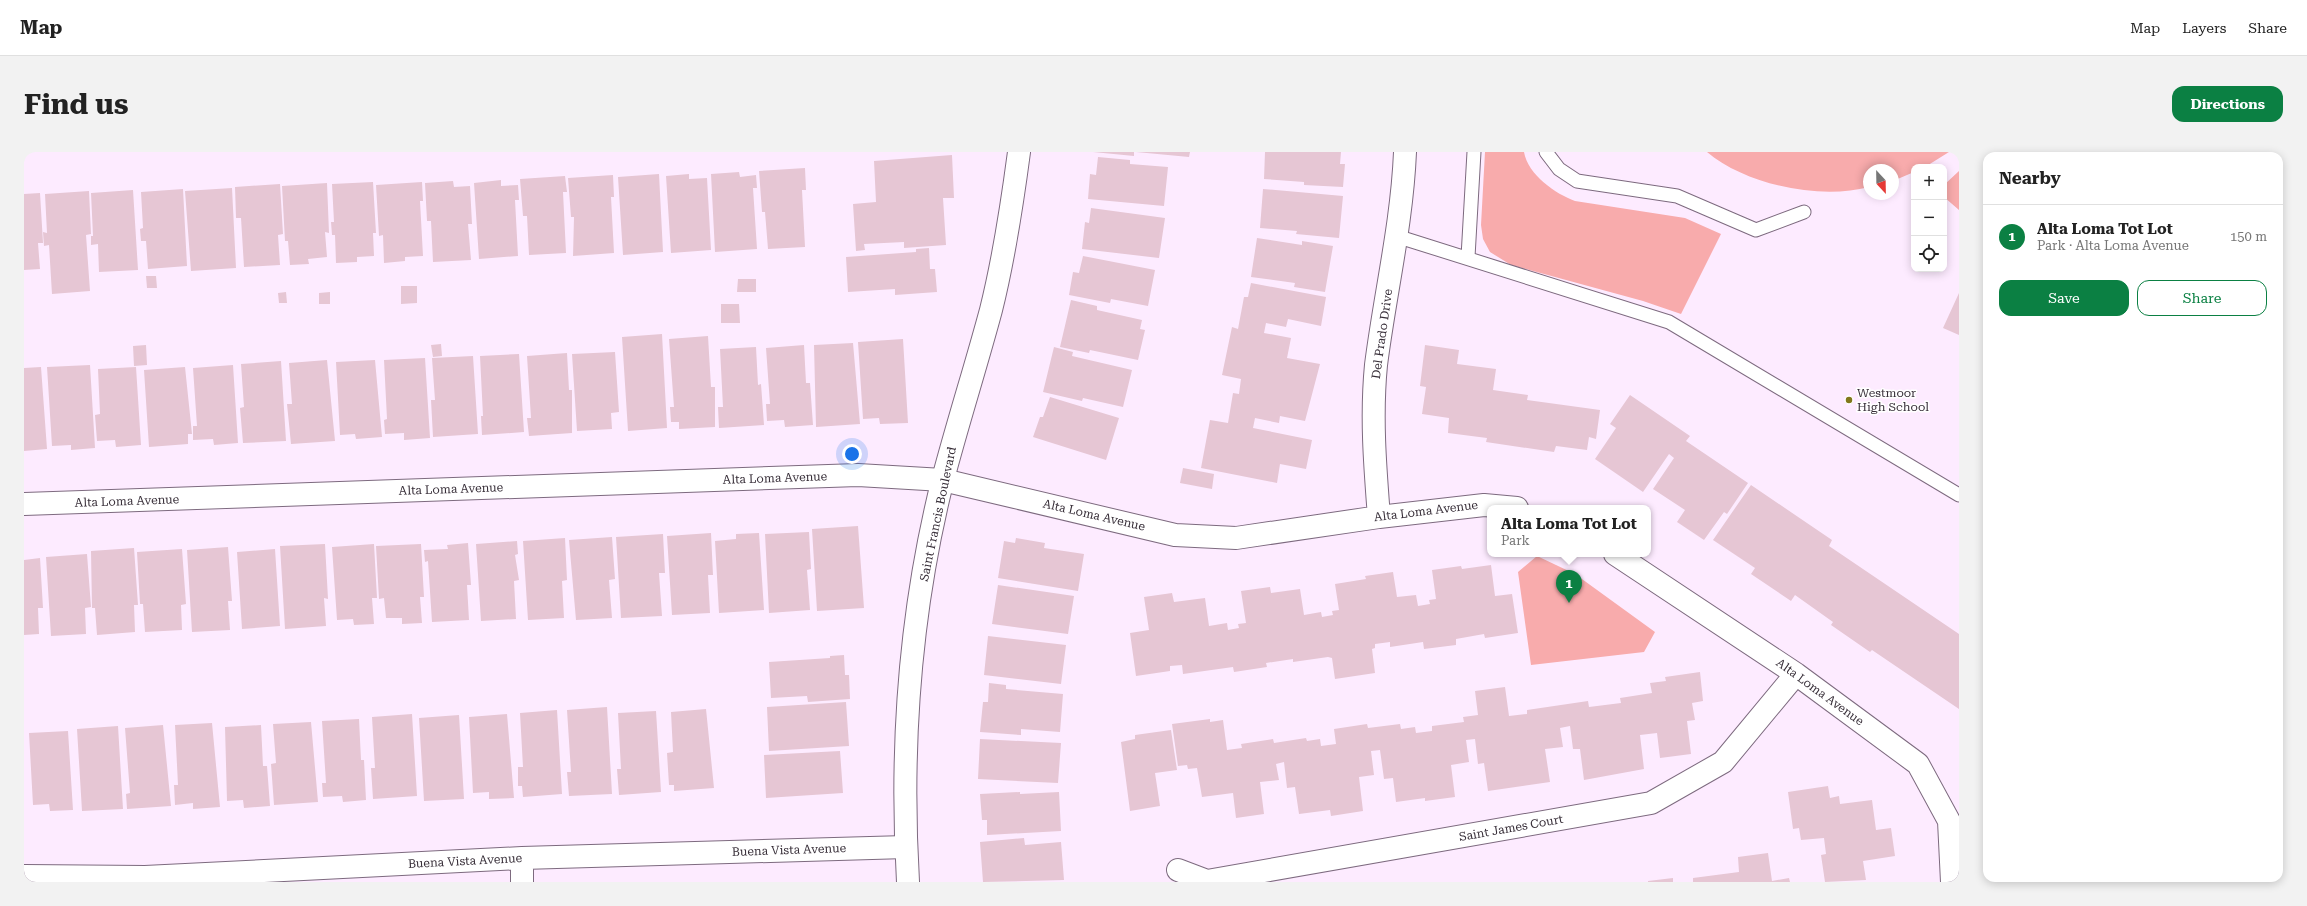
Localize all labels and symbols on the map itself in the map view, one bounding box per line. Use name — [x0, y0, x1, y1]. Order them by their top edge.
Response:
north arrow — [1863, 164, 1899, 200]
street label: Del Prado Drive — [1369, 288, 1395, 380]
place label: Westmoor High School — [1857, 386, 1929, 414]
marker: Westmoor High School — [1844, 395, 1854, 405]
your location — [842, 444, 862, 464]
street label: Saint Francis Boulevard — [917, 445, 959, 583]
street label: Alta Loma Avenue — [722, 469, 828, 487]
street label: Alta Loma Avenue — [398, 480, 504, 498]
street label: Alta Loma Avenue — [74, 492, 180, 510]
street label: Alta Loma Avenue — [1041, 496, 1147, 534]
street label: Alta Loma Avenue — [1373, 498, 1479, 524]
pin: 1 — [1556, 570, 1582, 603]
street label: Alta Loma Avenue — [1774, 656, 1867, 729]
street label: Saint James Court — [1458, 812, 1565, 844]
street label: Buena Vista Avenue — [732, 841, 847, 859]
street label: Buena Vista Avenue — [408, 851, 523, 871]

